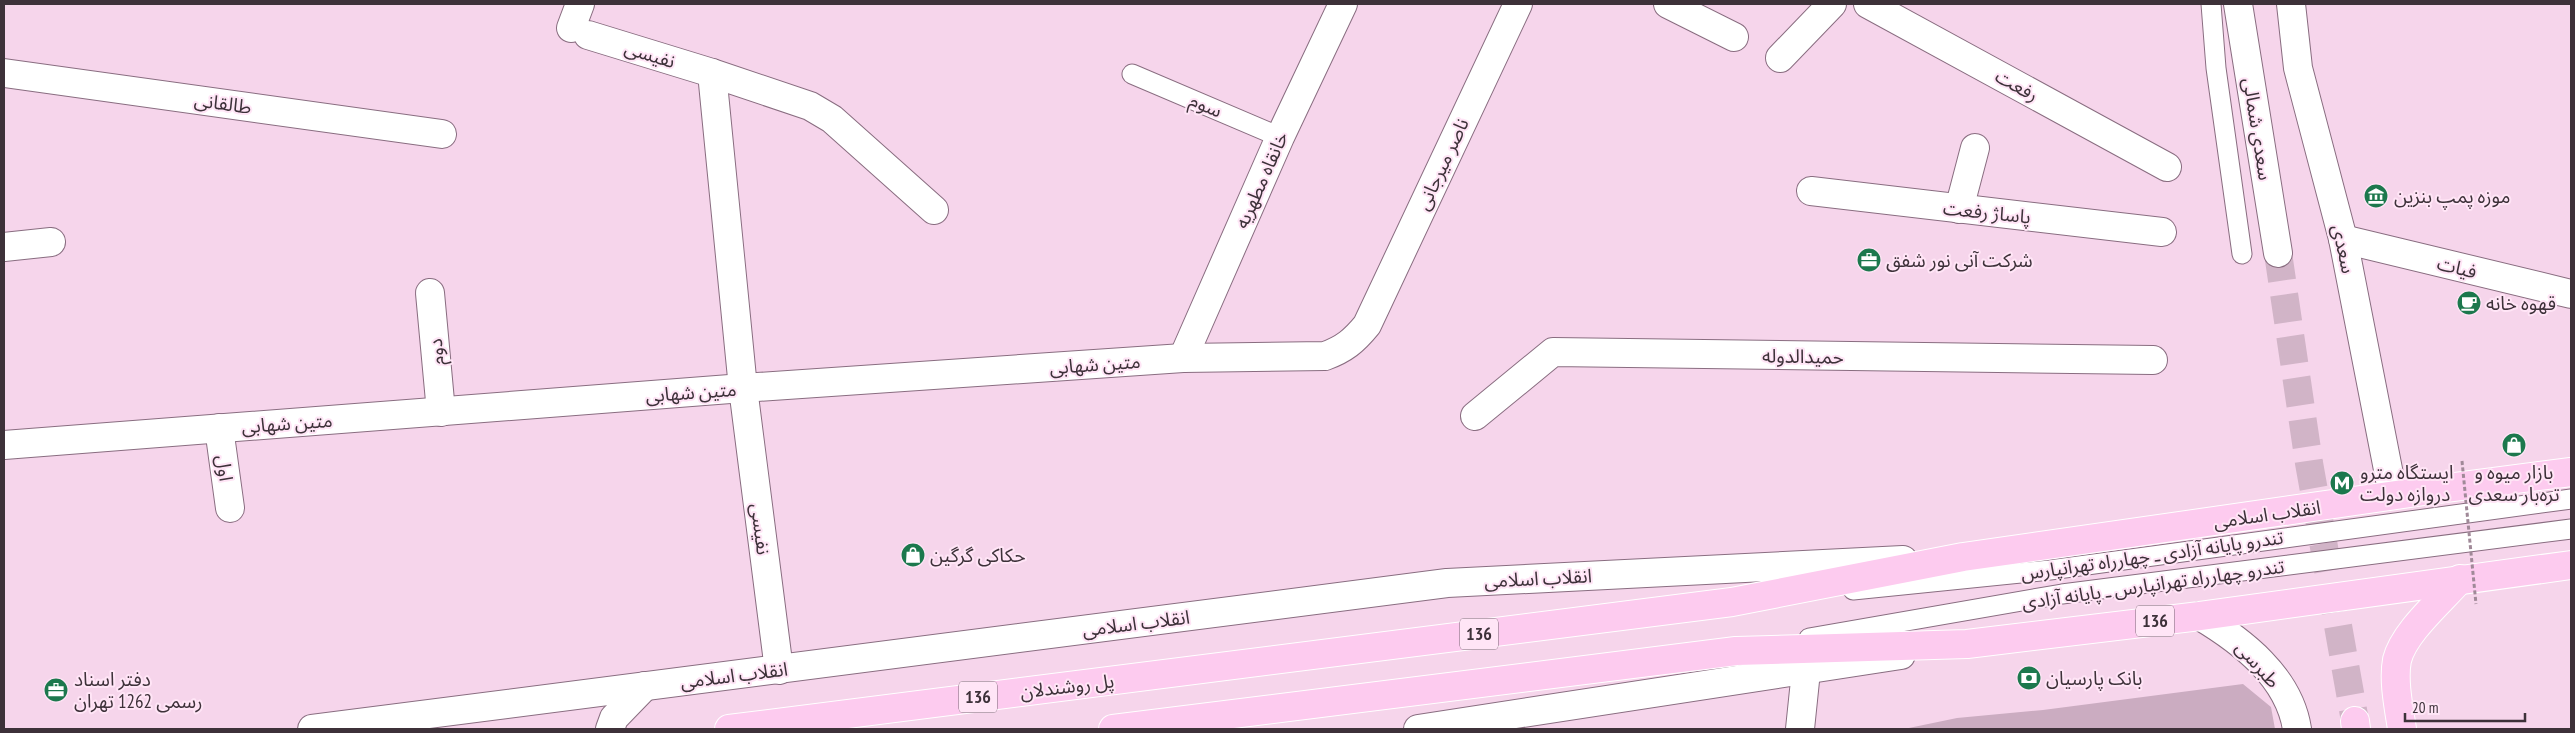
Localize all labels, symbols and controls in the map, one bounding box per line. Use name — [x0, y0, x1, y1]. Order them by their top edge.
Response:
street label: نفیسی — [622, 35, 678, 73]
street label: رفعت — [1991, 63, 2043, 107]
street label: سعدی شمالی — [2238, 76, 2278, 182]
street label: طالقانی — [193, 87, 253, 119]
street label: سوم — [1185, 87, 1226, 125]
street label: ناصر میرجانی — [1410, 114, 1474, 214]
street label: خانقاه مطهریه — [1229, 128, 1293, 232]
museum icon: موزه پمپ بنزین — [2363, 183, 2389, 209]
place label: موزه پمپ بنزین — [2394, 184, 2510, 210]
street label: پاساژ رفعت — [1942, 195, 2032, 230]
street label: سعدی — [2327, 222, 2361, 276]
office icon: شرکت آنی نور شفق — [1856, 247, 1882, 273]
place label: شرکت آنی نور شفق — [1886, 248, 2033, 272]
street label: فیات — [2435, 251, 2479, 283]
cafe icon: قهوه خانه — [2456, 290, 2482, 316]
place label: قهوه خانه — [2486, 291, 2556, 315]
street label: دوم — [423, 337, 452, 366]
street label: حمیدالدوله — [1762, 343, 1844, 369]
street label: متین شهابی — [1049, 349, 1141, 379]
street label: متین شهابی — [645, 377, 737, 407]
street label: متین شهابی — [241, 408, 333, 438]
shop icon: بازار میوه و تره‌بار سعدی — [2501, 432, 2527, 458]
street label: اول — [211, 453, 239, 483]
place label: ایستگاه مترو دروازه دولت — [2360, 460, 2453, 506]
place label: بازار میوه و تره‌بار سعدی — [2468, 460, 2560, 506]
metro station icon: ایستگاه مترو دروازه دولت — [2329, 470, 2355, 496]
street label: انقلاب اسلامی — [2212, 495, 2322, 533]
street label: نفیسی — [746, 502, 776, 556]
street label: تندرو پایانه آزادی ـ چهارراه تهرانپارس — [2019, 525, 2285, 586]
shop icon: حکاکی گرگین — [900, 542, 926, 568]
place label: حکاکی گرگین — [930, 543, 1026, 567]
street label: تندرو چهارراه تهرانپارس ـ پایانه آزادی — [2020, 554, 2286, 615]
street label: انقلاب اسلامی — [1483, 563, 1593, 593]
street label: انقلاب اسلامی — [1081, 605, 1191, 641]
road number: 136 — [2136, 606, 2174, 636]
road number: 136 — [1460, 618, 1498, 650]
street label: طبرسی — [2231, 635, 2285, 693]
street label: انقلاب اسلامی — [679, 657, 789, 693]
bank icon: بانک پارسیان — [2016, 665, 2042, 691]
place label: بانک پارسیان — [2046, 666, 2142, 691]
place label: دفتر اسناد رسمی 1262 تهران — [74, 667, 202, 713]
street label: پل روشندلان — [1019, 668, 1116, 705]
office icon: دفتر اسناد رسمی 1262 تهران — [43, 677, 69, 703]
road number: 136 — [959, 682, 997, 712]
scale bar — [2405, 690, 2525, 722]
text: 20 m — [2412, 698, 2438, 717]

